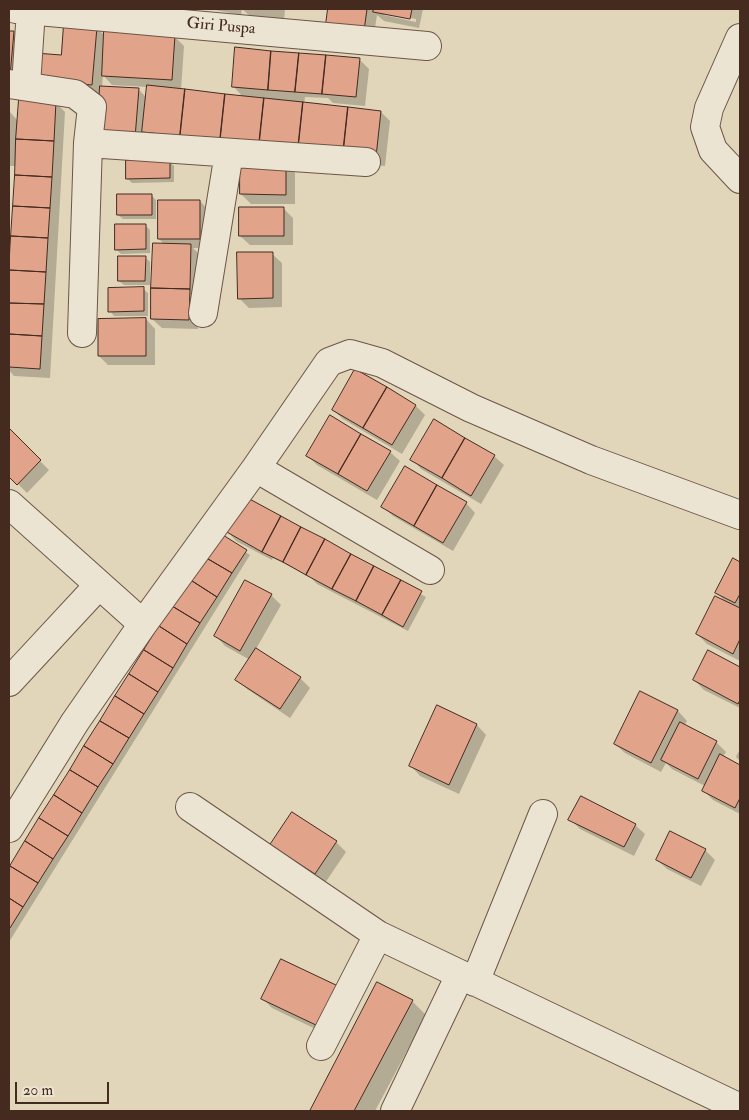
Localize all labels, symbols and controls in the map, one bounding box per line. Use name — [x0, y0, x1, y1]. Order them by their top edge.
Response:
street label: Giri Puspa — [186, 14, 256, 40]
scale bar — [18, 1072, 111, 1104]
text: 20 m — [23, 1081, 53, 1100]

